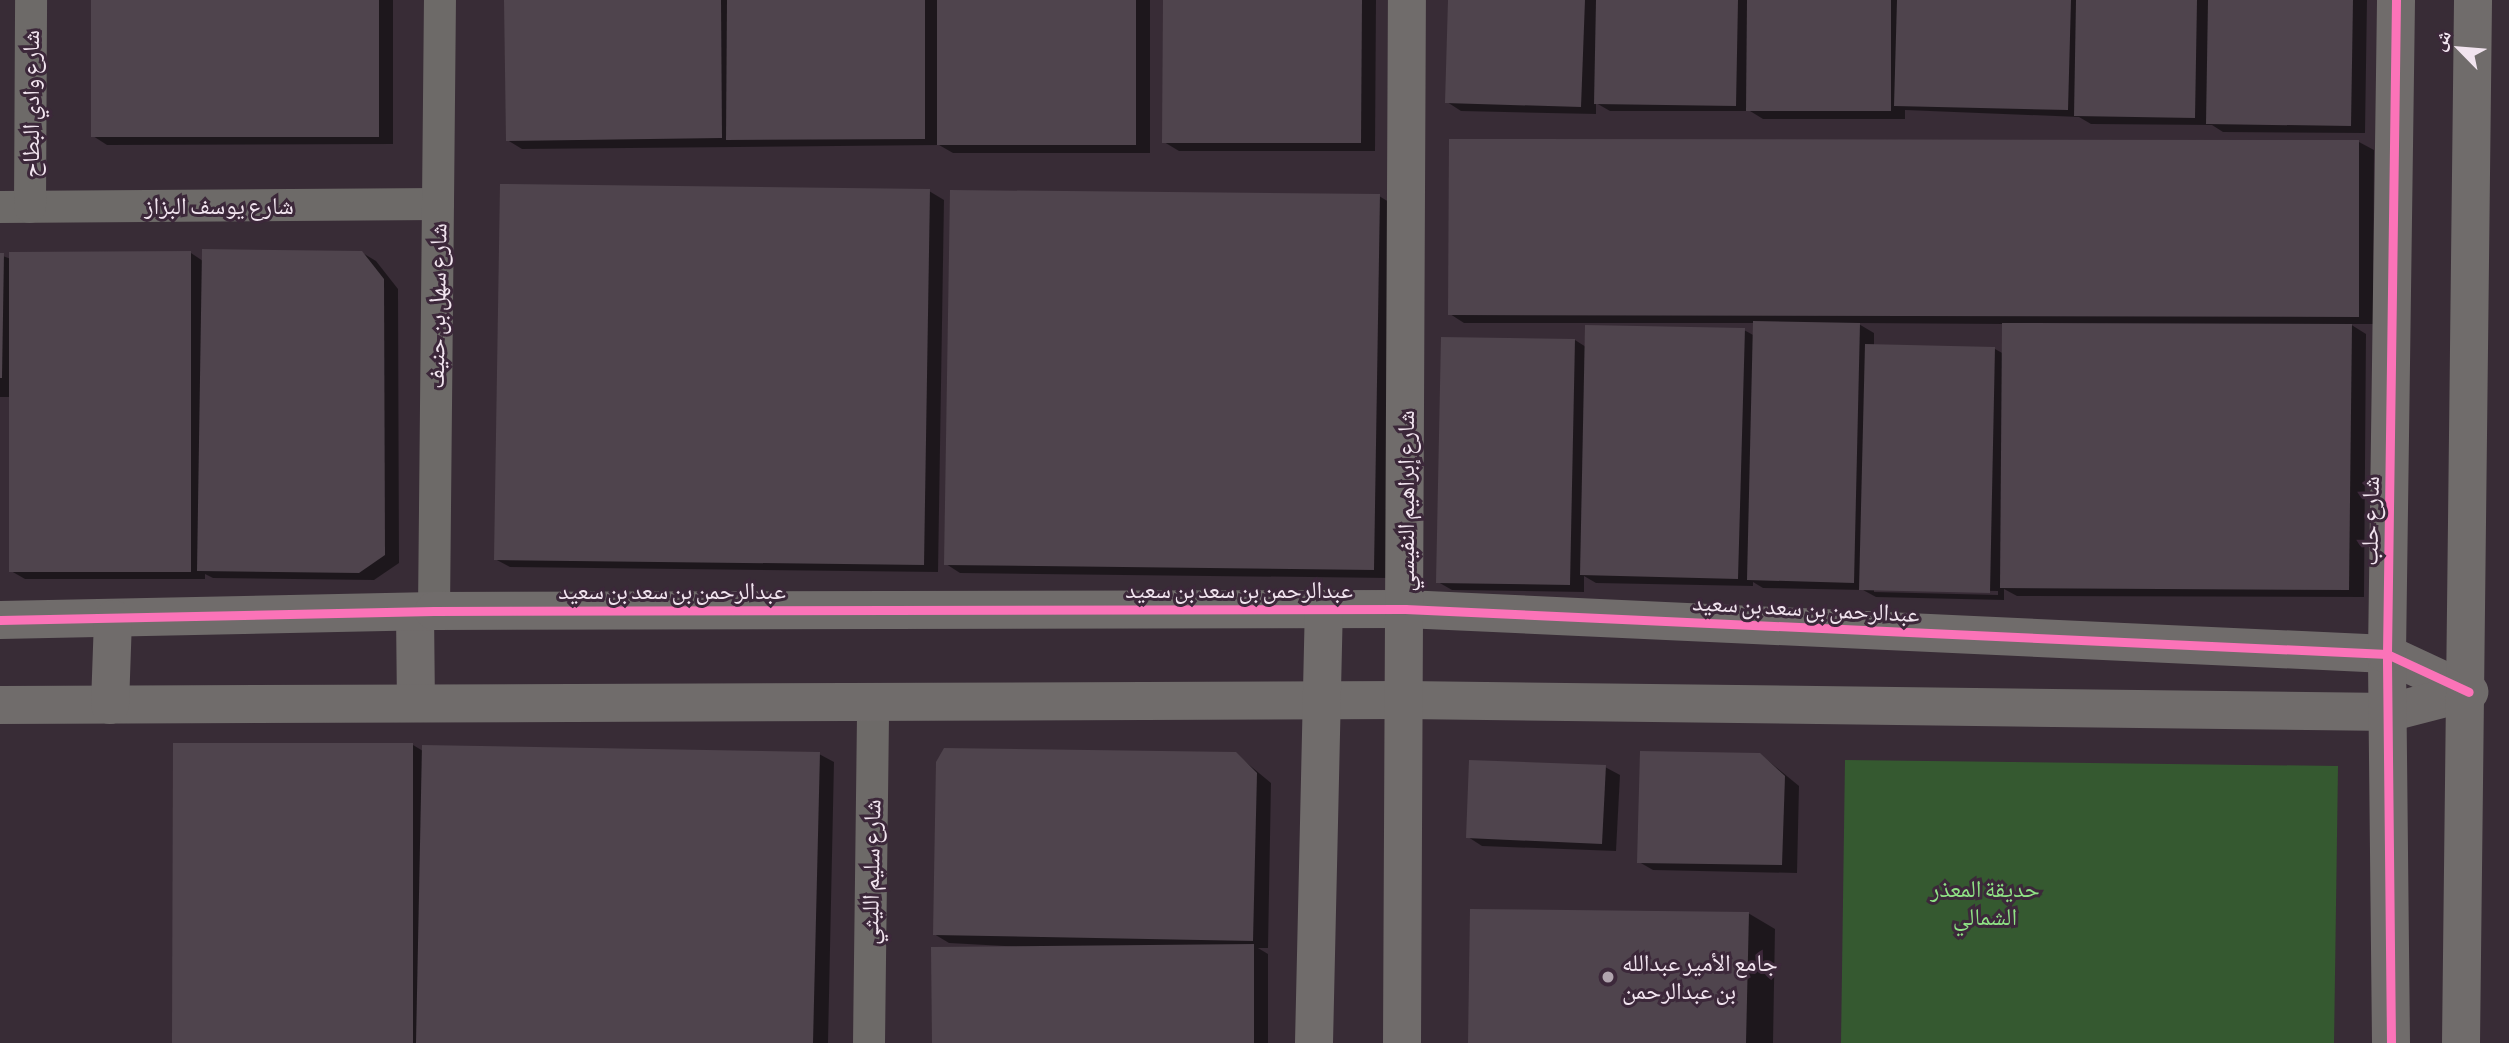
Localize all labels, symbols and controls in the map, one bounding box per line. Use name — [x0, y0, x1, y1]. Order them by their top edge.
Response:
north arrow — [2425, 14, 2495, 84]
text: ش — [2427, 26, 2455, 54]
street label: شارع وادي البطاح — [17, 30, 45, 178]
street label: شارع يوسف البزاز — [144, 192, 294, 220]
street label: شارع سهل بن حنيف — [421, 223, 453, 389]
street label: شارع إبراهيم النفيسي — [1392, 410, 1420, 592]
street label: شارع حلب — [2355, 476, 2385, 566]
street label: عبدالرحمن بن سعد بن سعيد — [1125, 576, 1353, 604]
street label: عبدالرحمن بن سعد بن سعيد — [558, 577, 786, 605]
street label: عبدالرحمن بن سعد بن سعيد — [1692, 588, 1920, 628]
street label: شارع سليم الليثي — [855, 799, 887, 945]
park label: حديقة المعذر الشمالي — [1930, 875, 2040, 931]
place label: جامع الأمير عبدالله بن عبدالرحمن — [1622, 949, 1778, 1005]
marker: جامع الأمير عبدالله بن عبدالرحمن — [1600, 969, 1616, 985]

